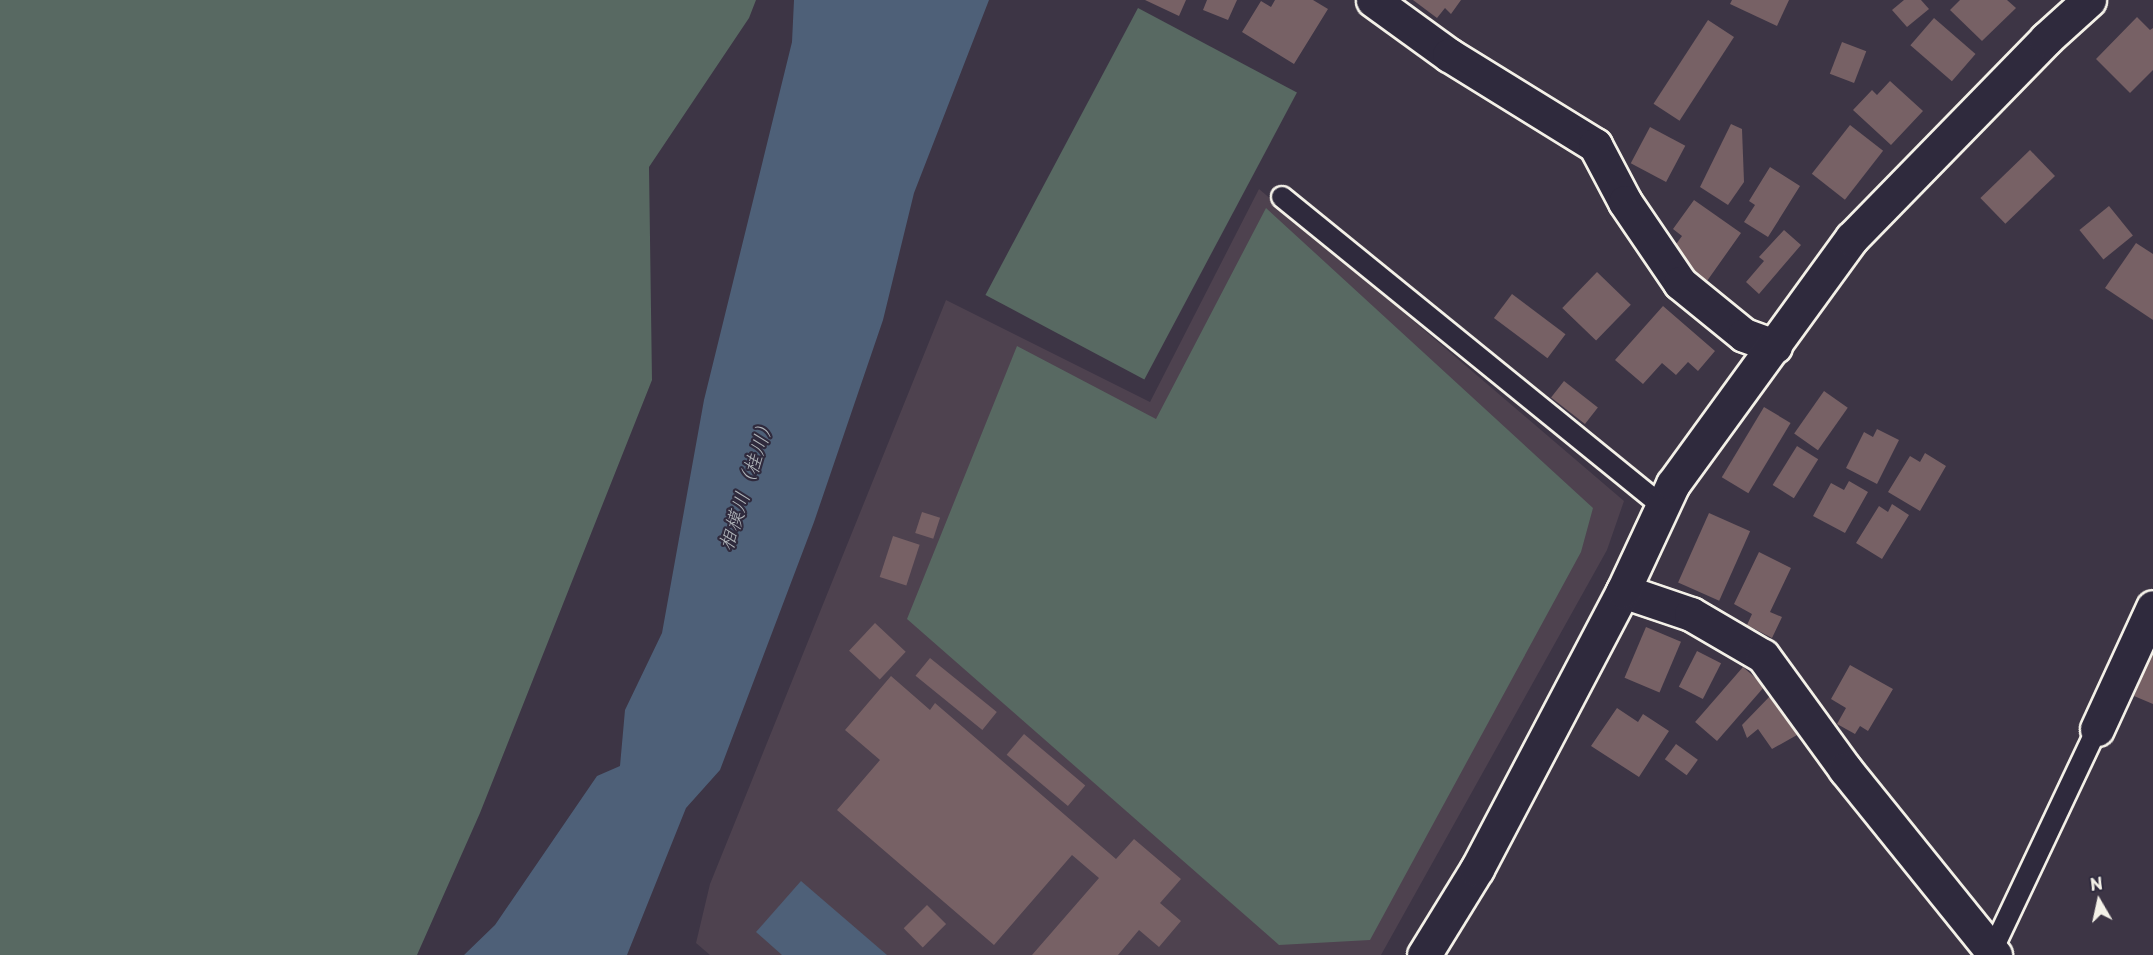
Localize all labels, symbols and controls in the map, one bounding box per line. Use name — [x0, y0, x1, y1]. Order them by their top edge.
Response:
water label: 相模川（桂川） — [713, 413, 779, 553]
text: N — [2088, 870, 2104, 896]
north arrow — [2069, 871, 2129, 931]

